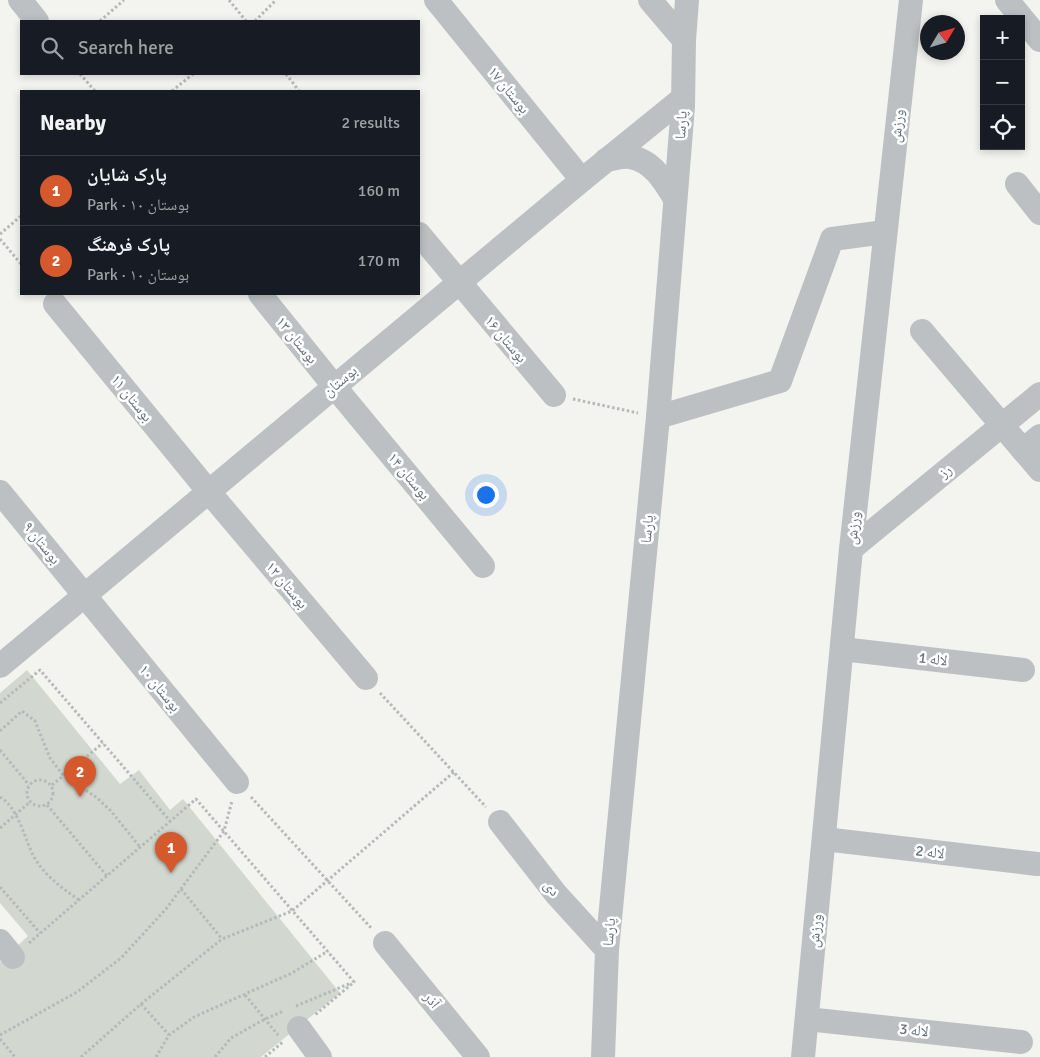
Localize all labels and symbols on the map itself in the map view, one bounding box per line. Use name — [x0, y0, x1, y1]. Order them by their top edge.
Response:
north arrow — [920, 15, 965, 60]
street label: بوستان ۱۷ — [484, 63, 534, 118]
street label: ورزش — [886, 108, 909, 144]
street label: پارسا — [671, 110, 691, 140]
street label: بوستان ۱۶ — [480, 312, 531, 367]
street label: بوستان ۱۳ — [272, 313, 322, 368]
street label: بوستان — [319, 362, 361, 401]
street label: بوستان ۱۱ — [107, 371, 157, 426]
street label: بوستان ۱۴ — [383, 449, 434, 504]
street label: رز — [934, 460, 955, 482]
your location — [473, 482, 499, 508]
street label: ورزش — [842, 510, 865, 546]
street label: پارسا — [637, 514, 657, 544]
street label: بوستان ۹ — [19, 518, 64, 568]
street label: بوستان ۱۲ — [261, 558, 312, 613]
street label: لاله 1 — [917, 648, 949, 670]
street label: بوستان ۱۰ — [135, 661, 185, 716]
pin: 2 — [64, 756, 96, 797]
pin: 1 — [155, 832, 187, 873]
street label: لاله 2 — [914, 841, 946, 863]
street label: دی — [539, 876, 564, 900]
street label: ورزش — [805, 913, 826, 949]
street label: پارسا — [599, 917, 619, 947]
street label: آذر — [419, 988, 445, 1013]
street label: لاله 3 — [899, 1020, 929, 1040]

